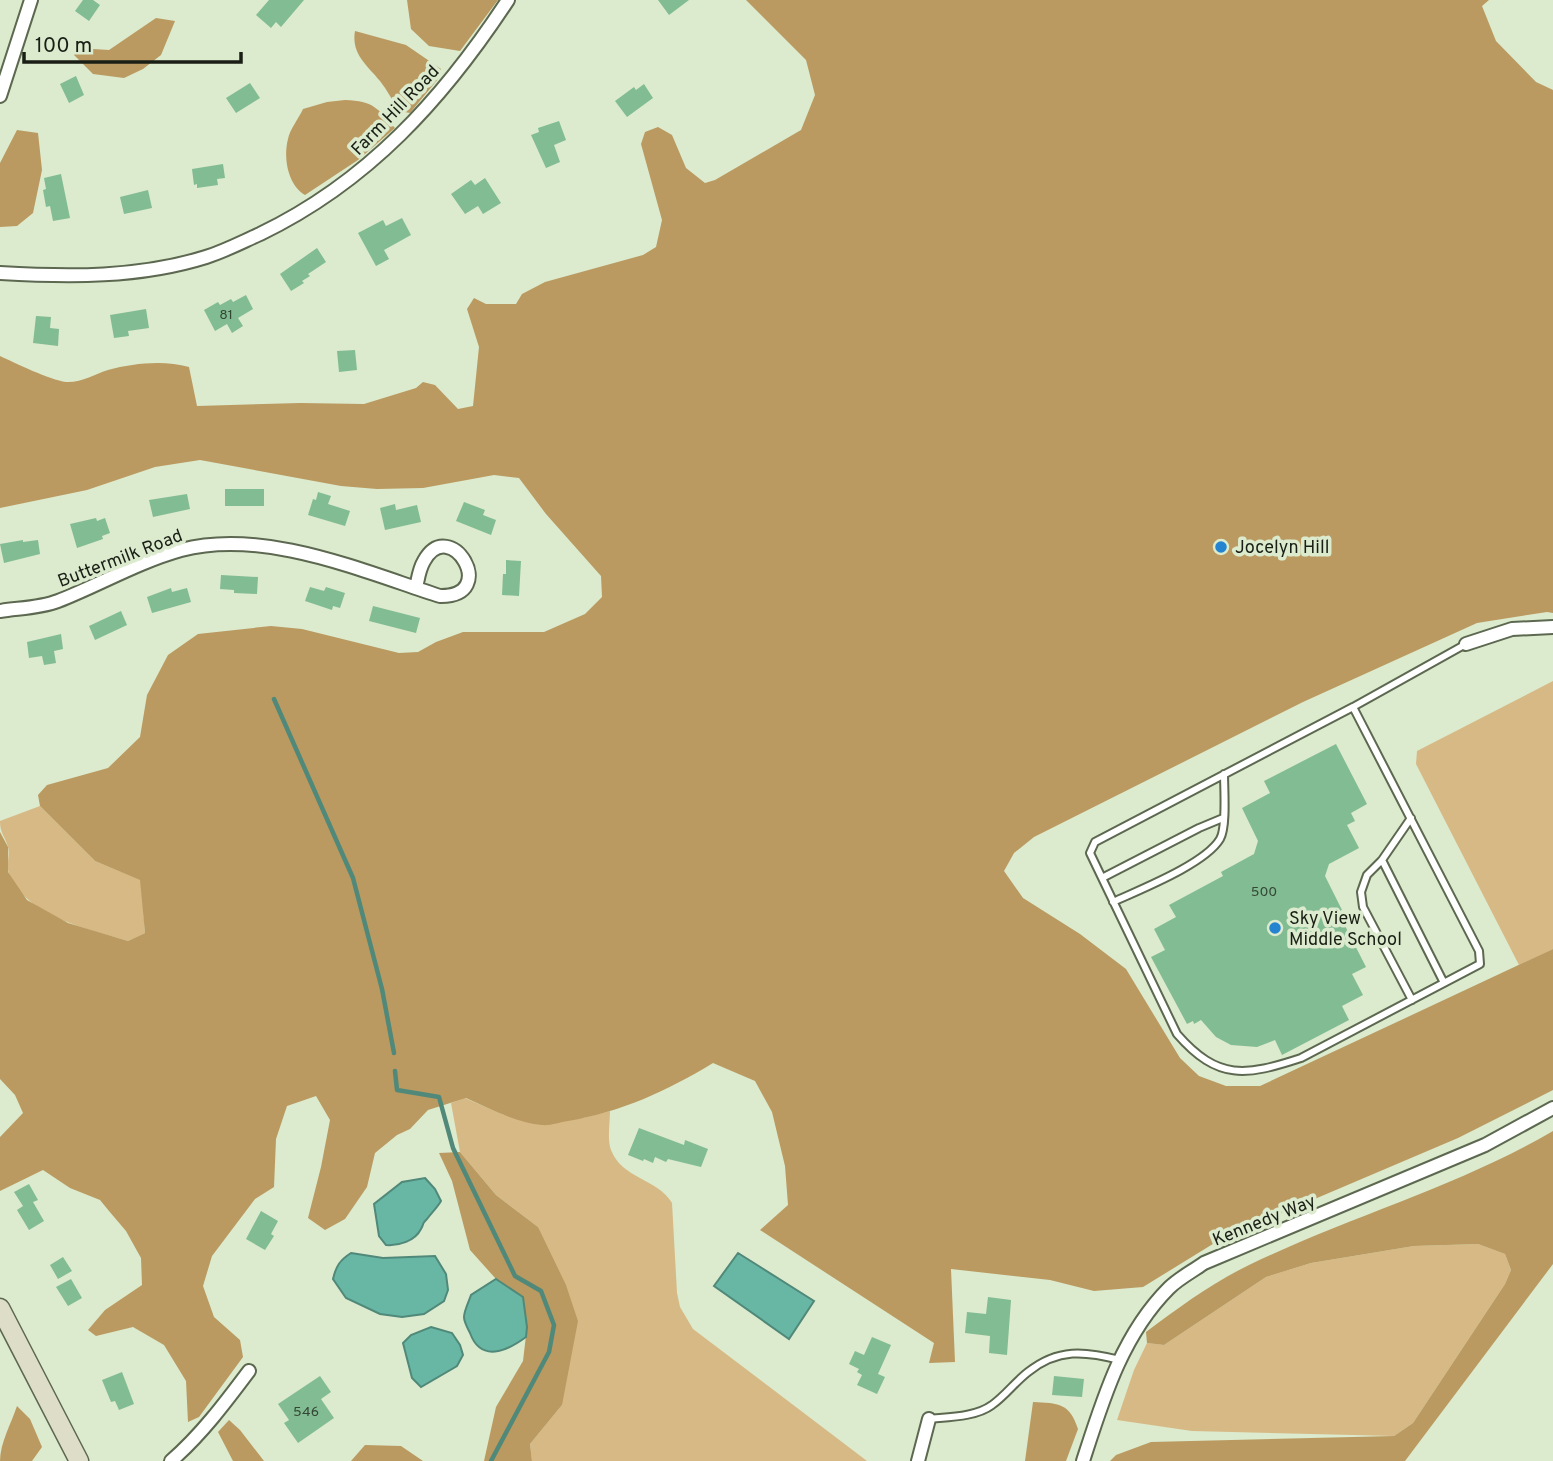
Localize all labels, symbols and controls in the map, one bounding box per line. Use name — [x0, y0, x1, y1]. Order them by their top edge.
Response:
scale bar — [24, 21, 242, 65]
text: 100 m — [35, 33, 92, 60]
street label: Farm Hill Road — [347, 61, 445, 161]
house number: 81 — [219, 307, 233, 324]
street label: Buttermilk Road — [55, 525, 186, 594]
place label: Jocelyn Hill — [1235, 537, 1329, 560]
marker: Jocelyn Hill — [1213, 539, 1229, 555]
house number: 500 — [1251, 884, 1277, 901]
place label: Sky View Middle School — [1289, 908, 1402, 952]
marker: Sky View Middle School — [1267, 920, 1283, 936]
street label: Kennedy Way — [1210, 1190, 1320, 1253]
house number: 546 — [293, 1404, 319, 1421]

